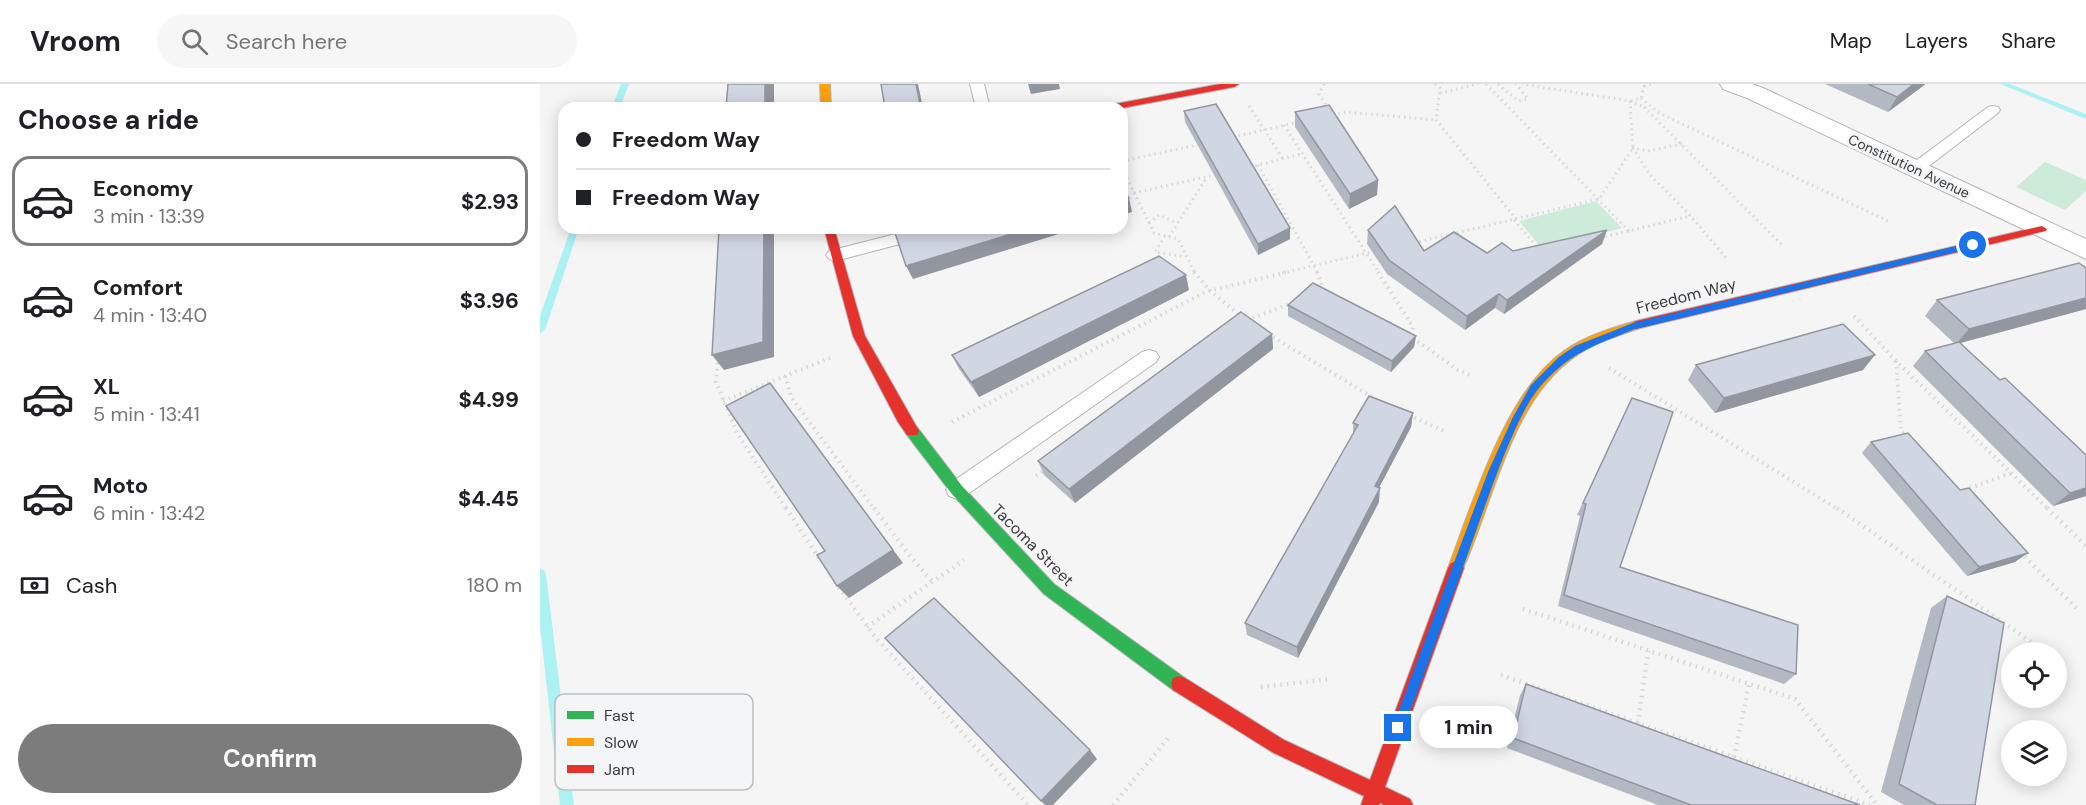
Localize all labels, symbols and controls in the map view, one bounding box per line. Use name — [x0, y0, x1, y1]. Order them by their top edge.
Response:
search box — [157, 14, 577, 68]
text: Vroom — [30, 23, 121, 60]
icon: search — [178, 25, 211, 58]
text: Search here — [226, 27, 347, 56]
text: Map — [1830, 27, 1872, 55]
text: Layers — [1905, 27, 1968, 55]
text: Share — [2001, 27, 2056, 55]
text: Choose a ride — [18, 102, 199, 137]
text: Freedom Way — [612, 125, 760, 154]
street label: Constitution Avenue — [1845, 130, 1973, 202]
icon: car — [21, 174, 75, 228]
text: Economy — [93, 174, 193, 203]
text: Freedom Way — [612, 183, 760, 212]
text: $2.93 — [461, 187, 519, 216]
text: 3 min · 13:39 — [93, 203, 205, 229]
route start — [1959, 231, 1986, 258]
icon: car — [21, 273, 75, 327]
text: Comfort — [93, 273, 183, 302]
street label: Freedom Way — [1634, 273, 1738, 319]
text: $3.96 — [460, 286, 519, 315]
text: 4 min · 13:40 — [93, 302, 207, 328]
icon: car — [21, 372, 75, 426]
text: XL — [93, 372, 120, 401]
text: $4.99 — [459, 385, 519, 414]
text: 5 min · 13:41 — [93, 401, 200, 427]
icon: car — [21, 471, 75, 525]
text: Moto — [93, 471, 148, 500]
text: $4.45 — [458, 484, 519, 513]
street label: Tacoma Street — [987, 499, 1079, 591]
text: 6 min · 13:42 — [93, 500, 205, 526]
icon: cash — [18, 569, 51, 602]
text: Cash — [66, 571, 117, 600]
text: 180 m — [467, 572, 522, 598]
map controls — [2001, 642, 2067, 786]
button: locate — [2001, 642, 2067, 708]
legend — [555, 694, 753, 790]
text: Fast — [604, 705, 635, 726]
callout: 1 min — [1419, 707, 1518, 749]
route end — [1384, 714, 1411, 741]
text: 1 min — [1444, 714, 1493, 740]
button: layers — [2001, 720, 2067, 786]
button: Confirm — [18, 724, 522, 793]
text: Slow — [604, 732, 638, 753]
text: Jam — [604, 759, 635, 780]

